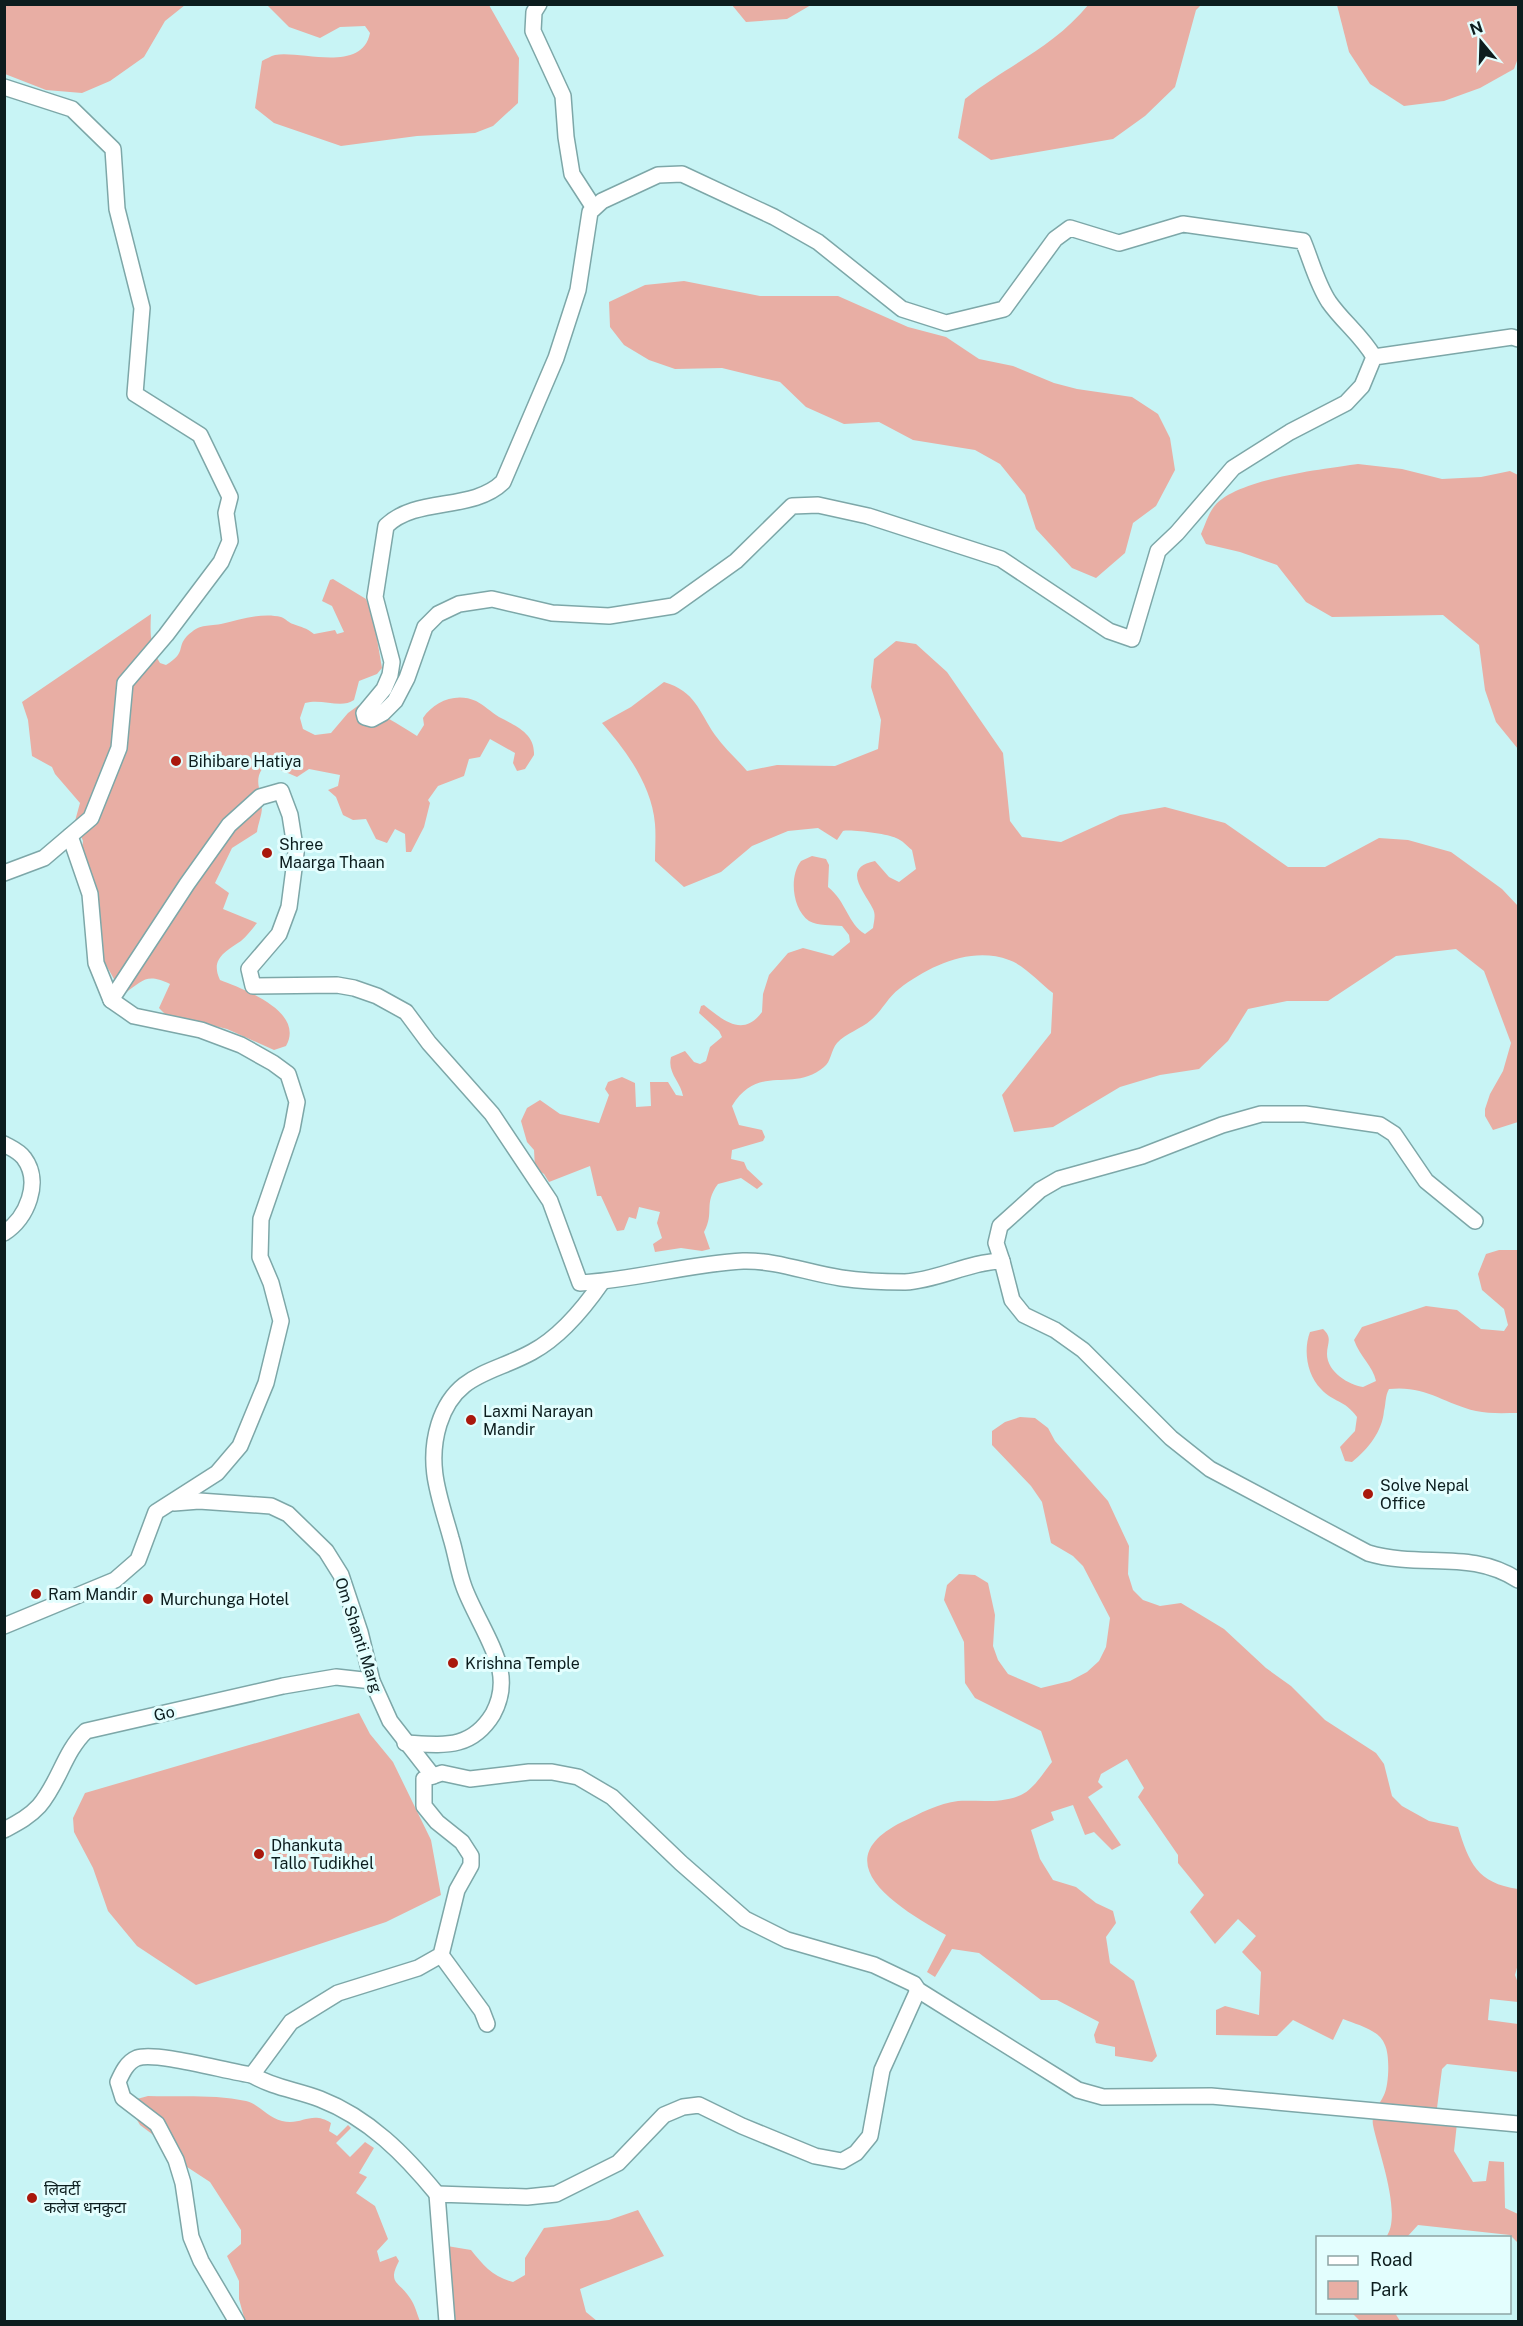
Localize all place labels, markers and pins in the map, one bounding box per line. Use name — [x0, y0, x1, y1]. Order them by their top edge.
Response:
place label: Bihibare Hatiya — [188, 752, 301, 771]
marker: Bihibare Hatiya — [169, 754, 183, 768]
place label: Shree Maarga Thaan — [279, 835, 385, 872]
marker: Shree Maarga Thaan — [260, 846, 274, 860]
place label: Laxmi Narayan Mandir — [483, 1402, 593, 1439]
marker: Laxmi Narayan Mandir — [464, 1413, 478, 1427]
place label: Solve Nepal Office — [1380, 1476, 1469, 1513]
marker: Solve Nepal Office — [1361, 1487, 1375, 1501]
place label: Ram Mandir — [48, 1585, 137, 1604]
marker: Ram Mandir — [29, 1587, 43, 1601]
place label: Murchunga Hotel — [160, 1590, 289, 1609]
marker: Murchunga Hotel — [141, 1592, 155, 1606]
place label: Krishna Temple — [465, 1654, 580, 1673]
marker: Krishna Temple — [446, 1656, 460, 1670]
place label: Dhankuta Tallo Tudikhel — [271, 1836, 374, 1873]
marker: Dhankuta Tallo Tudikhel — [252, 1847, 266, 1861]
place label: लिवर्टी कलेज धनकुटा — [44, 2180, 127, 2218]
marker: लिवर्टी कलेज धनकुटा — [25, 2191, 39, 2205]

